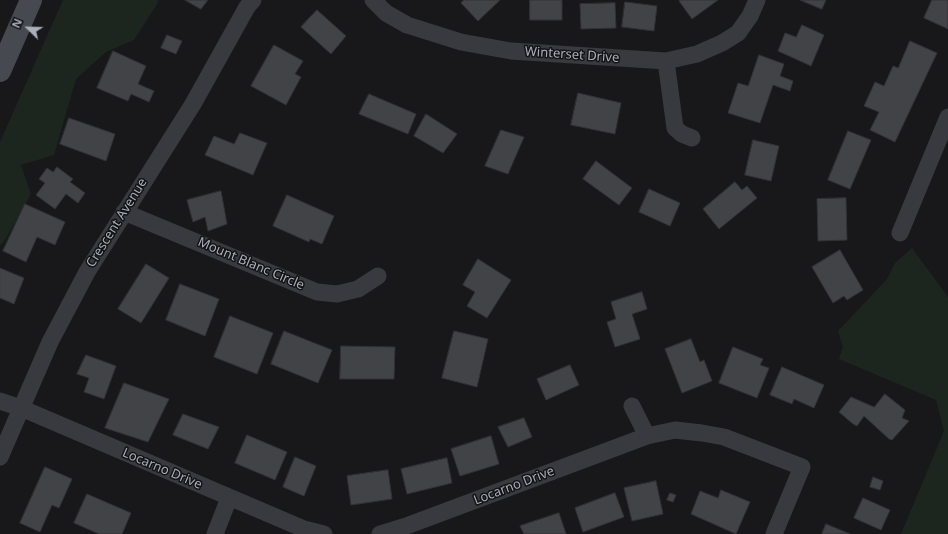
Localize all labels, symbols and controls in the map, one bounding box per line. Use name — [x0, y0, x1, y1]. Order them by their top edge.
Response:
north arrow — [8, 8, 48, 48]
text: N — [8, 16, 25, 30]
street label: Winterset Drive — [524, 44, 620, 66]
street label: Crescent Avenue — [83, 176, 151, 270]
street label: Mount Blanc Circle — [195, 235, 307, 293]
street label: Locarno Drive — [120, 445, 204, 493]
street label: Locarno Drive — [472, 463, 556, 509]

